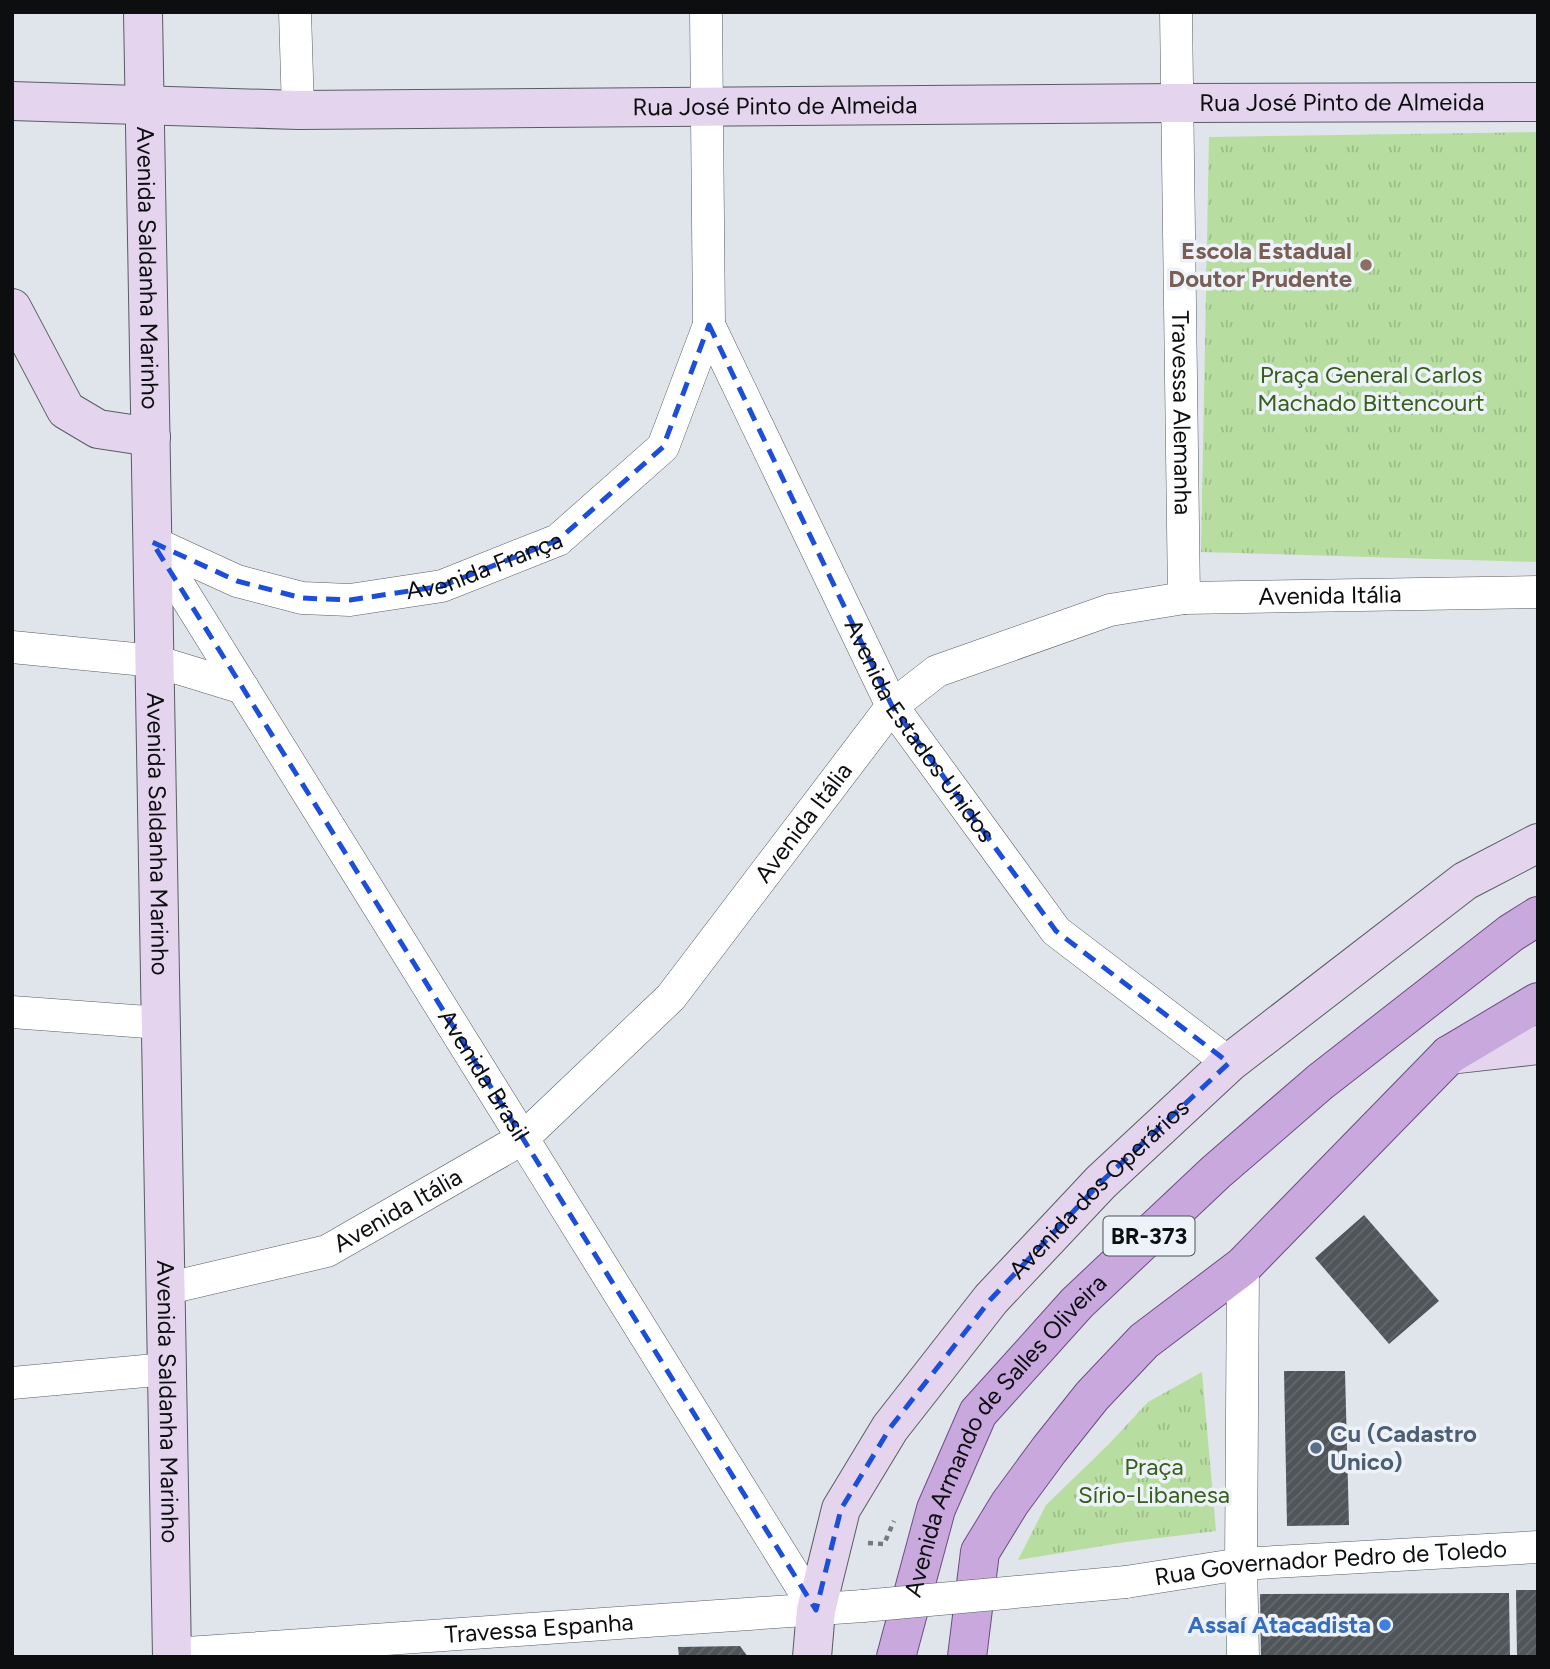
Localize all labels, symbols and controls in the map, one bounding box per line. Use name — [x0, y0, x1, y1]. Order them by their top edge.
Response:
street label: Rua José Pinto de Almeida — [1199, 87, 1484, 117]
street label: Rua José Pinto de Almeida — [632, 90, 917, 121]
street label: Avenida Saldanha Marinho — [131, 126, 165, 410]
place label: Escola Estadual Doutor Prudente — [1168, 236, 1352, 293]
marker: Escola Estadual Doutor Prudente — [1358, 257, 1374, 273]
street label: Travessa Alemanha — [1166, 310, 1198, 515]
park label: Praça General Carlos Machado Bittencourt — [1257, 360, 1485, 417]
street label: Avenida França — [404, 525, 566, 605]
street label: Avenida Itália — [1258, 579, 1402, 611]
street label: Avenida Estados Unidos — [839, 614, 1001, 848]
street label: Avenida Saldanha Marinho — [141, 692, 175, 976]
street label: Avenida Itália — [748, 757, 858, 888]
street label: Avenida Brasil — [432, 1004, 536, 1146]
street label: Avenida dos Operários — [1003, 1093, 1195, 1285]
street label: Avenida Itália — [328, 1162, 467, 1258]
road number: BR-373 — [1104, 1217, 1194, 1256]
street label: Avenida Saldanha Marinho — [151, 1260, 185, 1544]
street label: Avenida Armando de Salles Oliveira — [898, 1268, 1112, 1600]
place label: Cu (Cadastro Unico) — [1330, 1419, 1477, 1476]
marker: Cu (Cadastro Unico) — [1308, 1440, 1324, 1456]
park label: Praça Sírio-Libanesa — [1078, 1452, 1230, 1509]
street label: Rua Governador Pedro de Toledo — [1152, 1534, 1508, 1591]
street label: Travessa Espanha — [444, 1607, 634, 1649]
place label: Assaí Atacadista — [1188, 1610, 1371, 1639]
marker: Assaí Atacadista — [1377, 1617, 1393, 1633]

